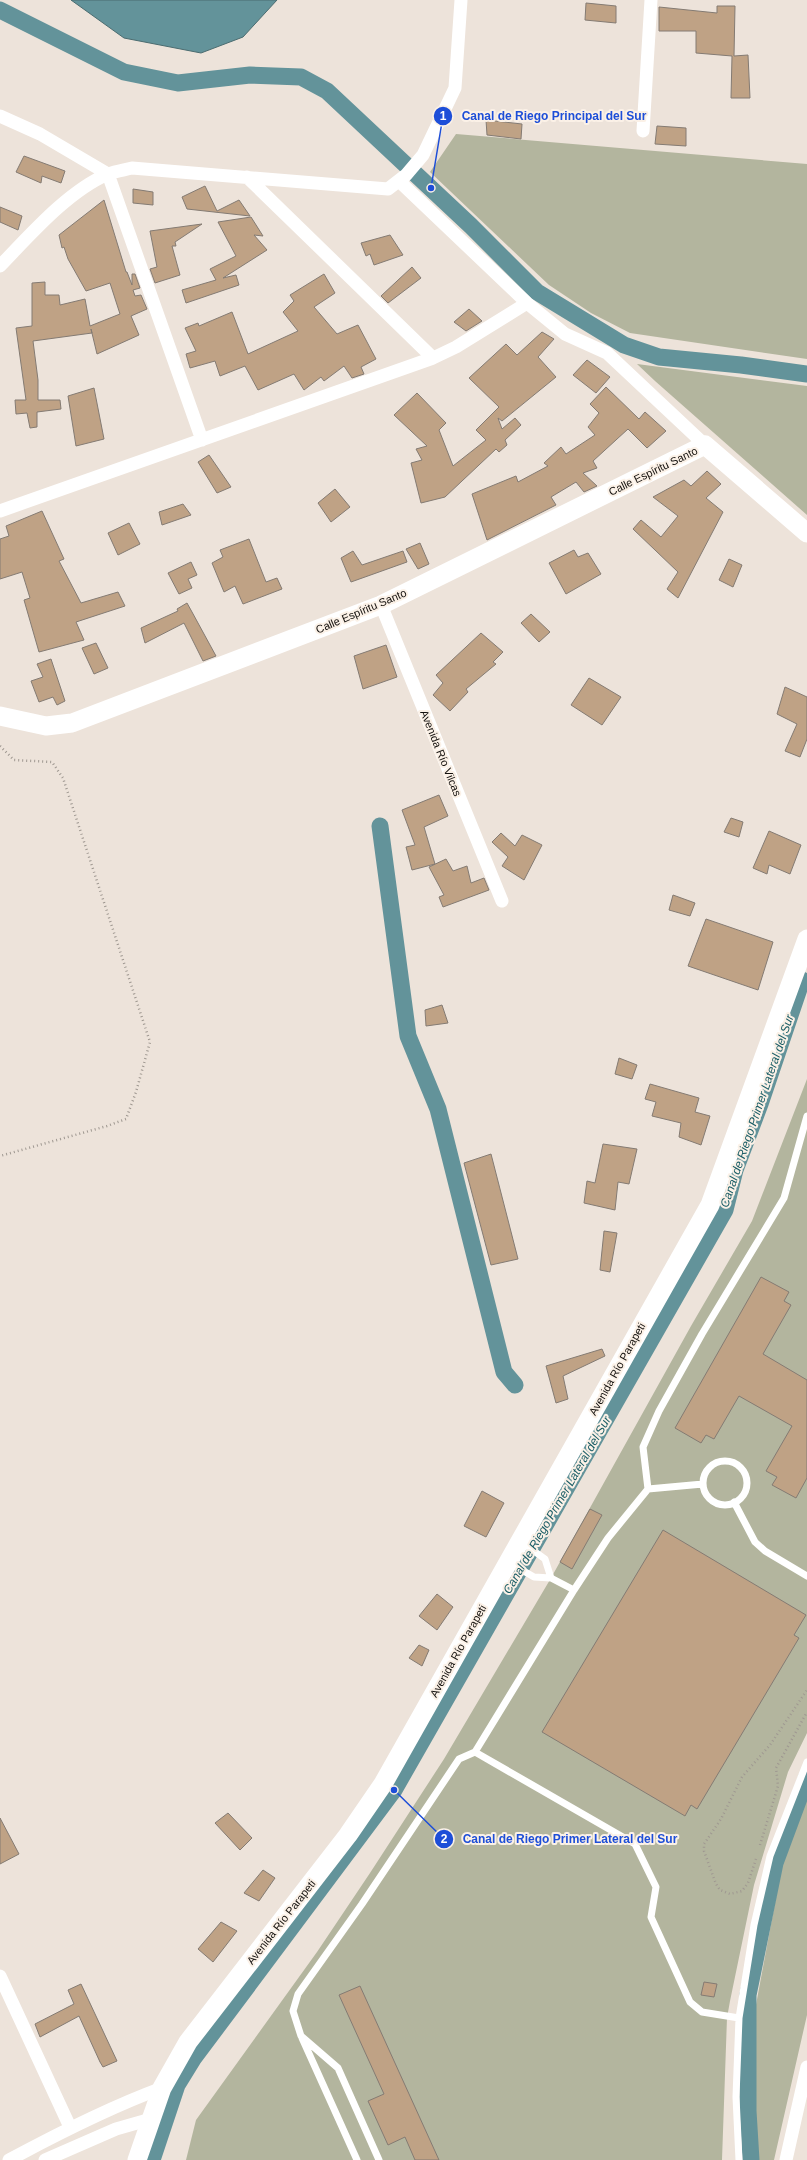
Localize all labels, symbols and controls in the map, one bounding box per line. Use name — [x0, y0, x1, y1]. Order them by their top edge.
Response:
callout: Canal de Riego Principal del Sur — [433, 104, 654, 128]
text: 1 — [440, 109, 447, 123]
text: Canal de Riego Principal del Sur — [462, 109, 647, 123]
street label: Calle Espíritu Santo — [607, 444, 699, 498]
street label: Calle Espíritu Santo — [314, 586, 408, 636]
street label: Avenida Río Vilcas — [418, 708, 464, 798]
water label: Canal de Riego Primer Lateral del Sur — [717, 1012, 797, 1209]
street label: Avenida Río Parapeti — [587, 1321, 647, 1417]
water label: Canal de Riego Primer Lateral del Sur — [500, 1413, 614, 1596]
street label: Avenida Río Parapeti — [428, 1603, 488, 1699]
callout: Canal de Riego Primer Lateral del Sur — [434, 1827, 685, 1851]
text: 2 — [441, 1832, 448, 1846]
text: Canal de Riego Primer Lateral del Sur — [463, 1832, 678, 1846]
street label: Avenida Río Parapeti — [244, 1877, 318, 1967]

